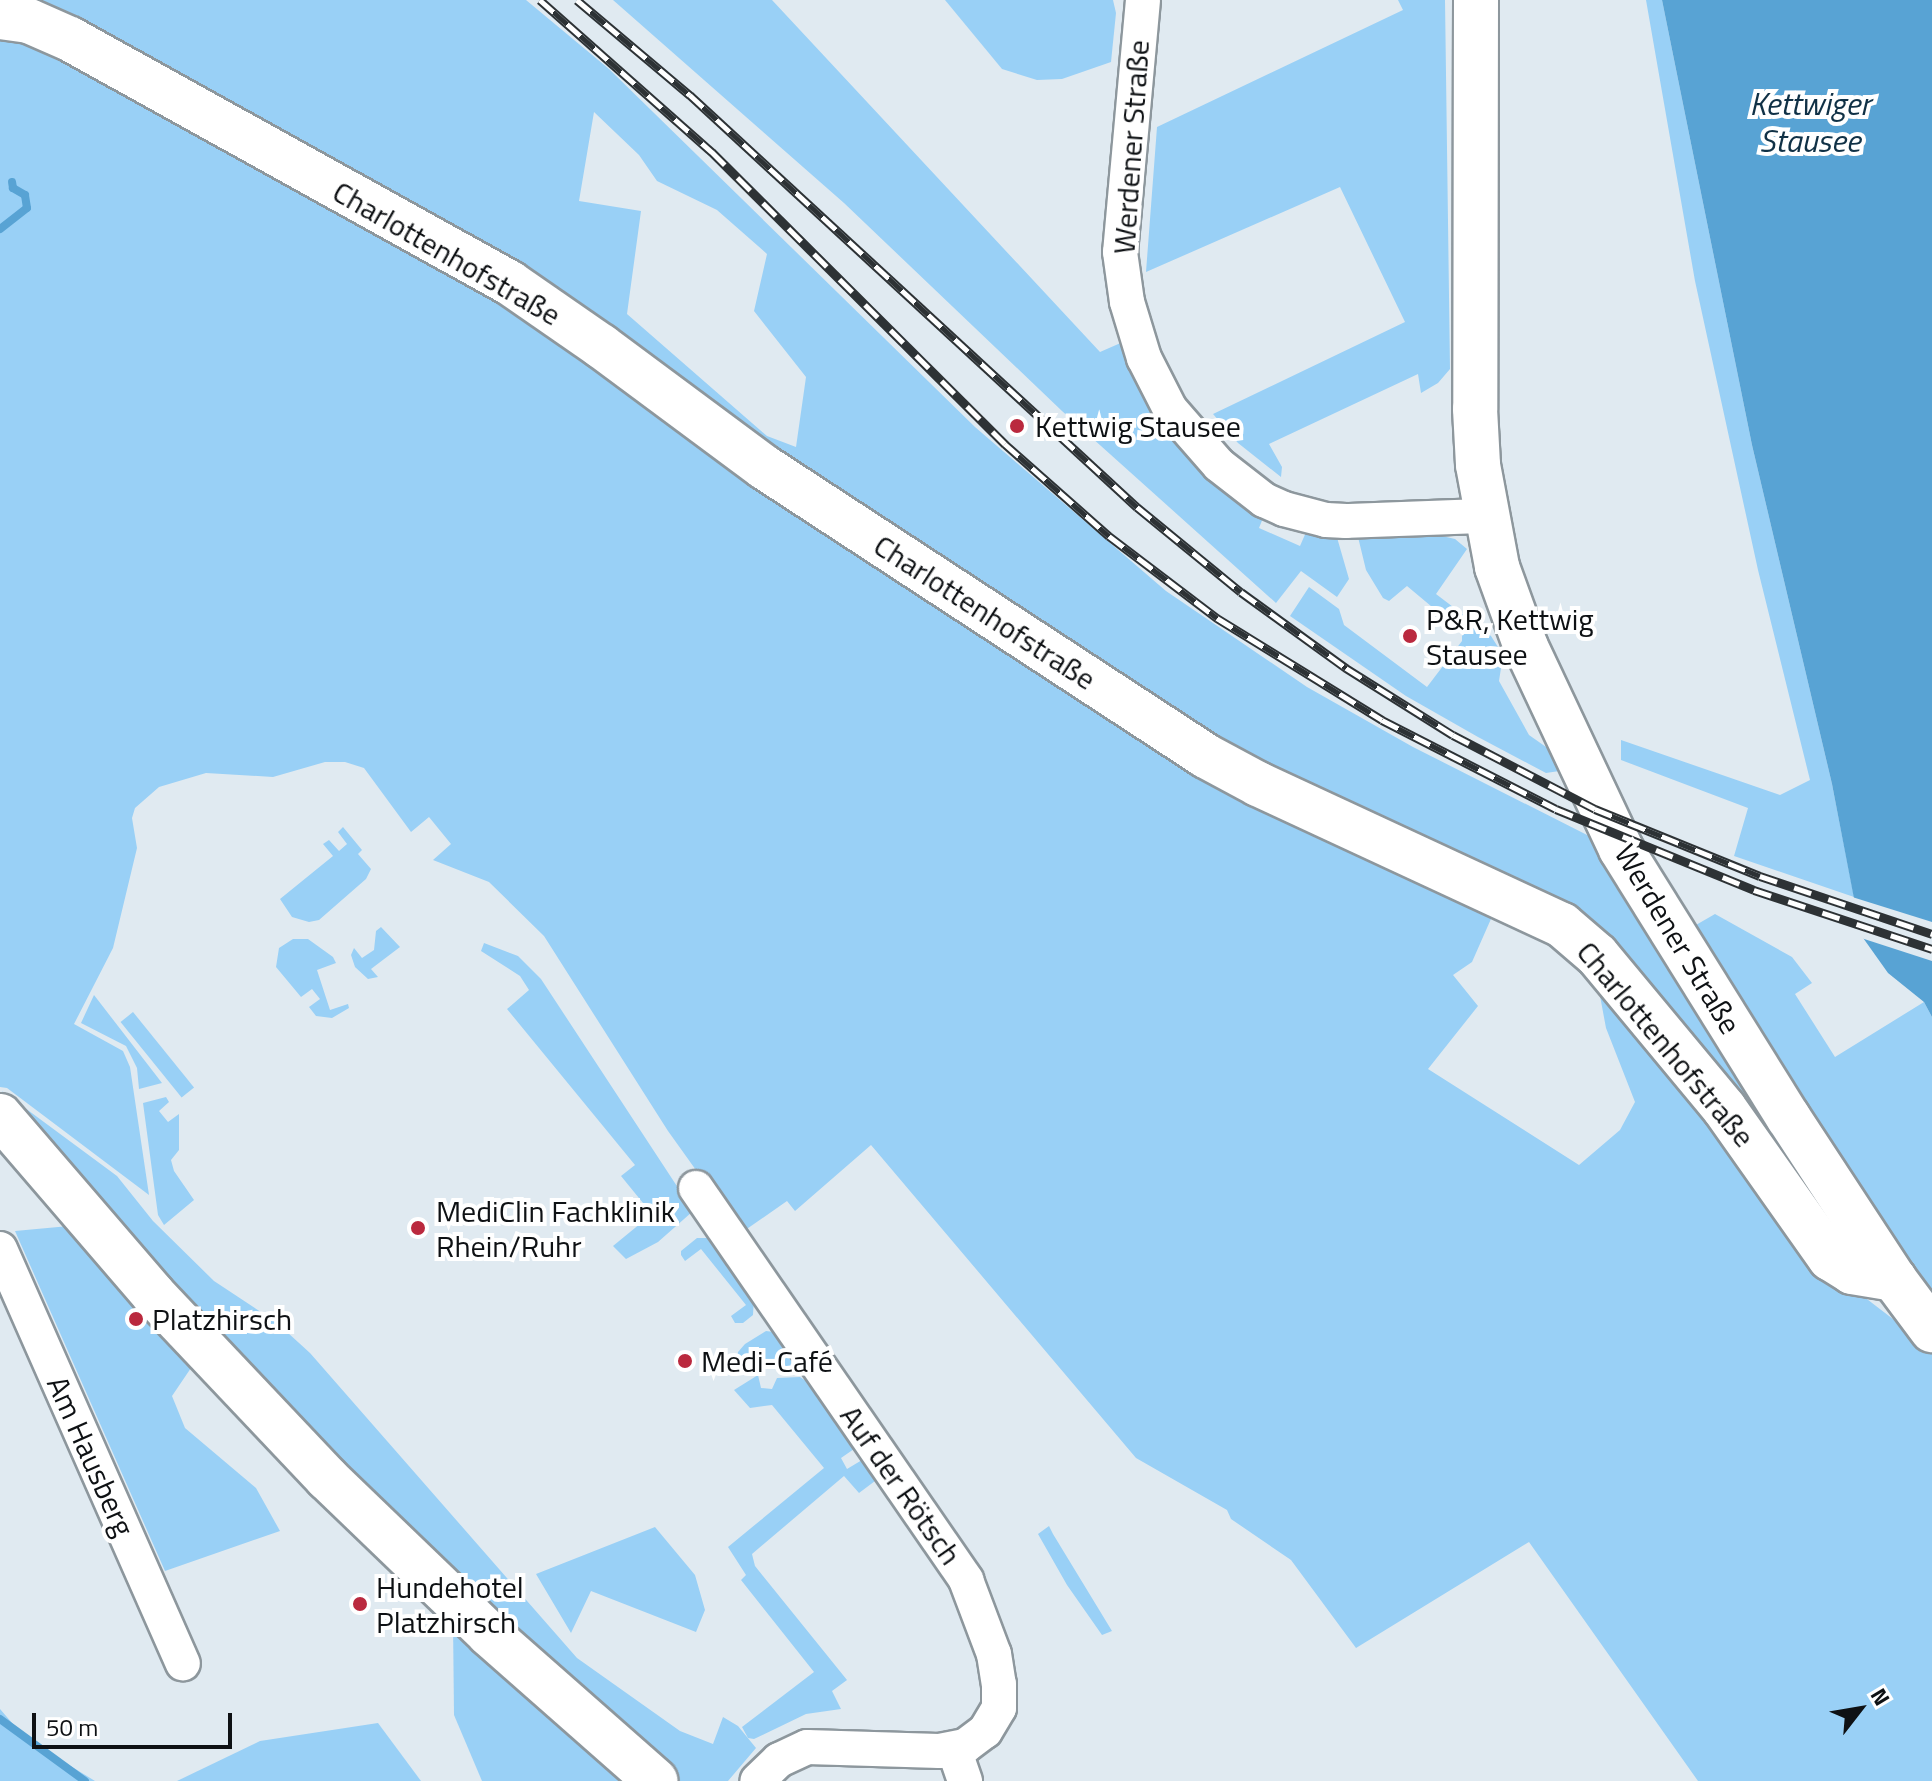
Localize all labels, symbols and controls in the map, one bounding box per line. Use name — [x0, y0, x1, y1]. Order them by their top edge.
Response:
street label: Werdener Straße — [1106, 39, 1156, 255]
water label: Kettwiger Stausee — [1750, 85, 1870, 160]
street label: Charlottenhofstraße — [327, 173, 567, 333]
place label: Kettwig Stausee — [1035, 408, 1241, 444]
marker: Kettwig Stausee — [1006, 415, 1028, 437]
street label: Charlottenhofstraße — [867, 527, 1103, 697]
place label: P&R, Kettwig Stausee — [1426, 601, 1594, 672]
marker: P&R, Kettwig Stausee — [1401, 627, 1419, 645]
street label: Werdener Straße — [1607, 838, 1749, 1040]
street label: Charlottenhofstraße — [1570, 934, 1762, 1154]
place label: MediClin Fachklinik Rhein/Ruhr — [436, 1193, 675, 1264]
marker: MediClin Fachklinik Rhein/Ruhr — [407, 1217, 429, 1239]
place label: Platzhirsch — [152, 1301, 292, 1337]
marker: Platzhirsch — [127, 1310, 145, 1328]
place label: Medi-Café — [701, 1343, 833, 1379]
marker: Medi-Café — [676, 1352, 694, 1370]
street label: Am Hausberg — [40, 1370, 142, 1542]
street label: Auf der Rötsch — [833, 1399, 969, 1571]
place label: Hundehotel Platzhirsch — [376, 1569, 524, 1640]
marker: Hundehotel Platzhirsch — [351, 1595, 369, 1613]
north arrow — [1820, 1669, 1900, 1749]
text: N — [1862, 1681, 1899, 1712]
scale bar — [36, 1697, 236, 1747]
text: 50 m — [46, 1709, 98, 1745]

